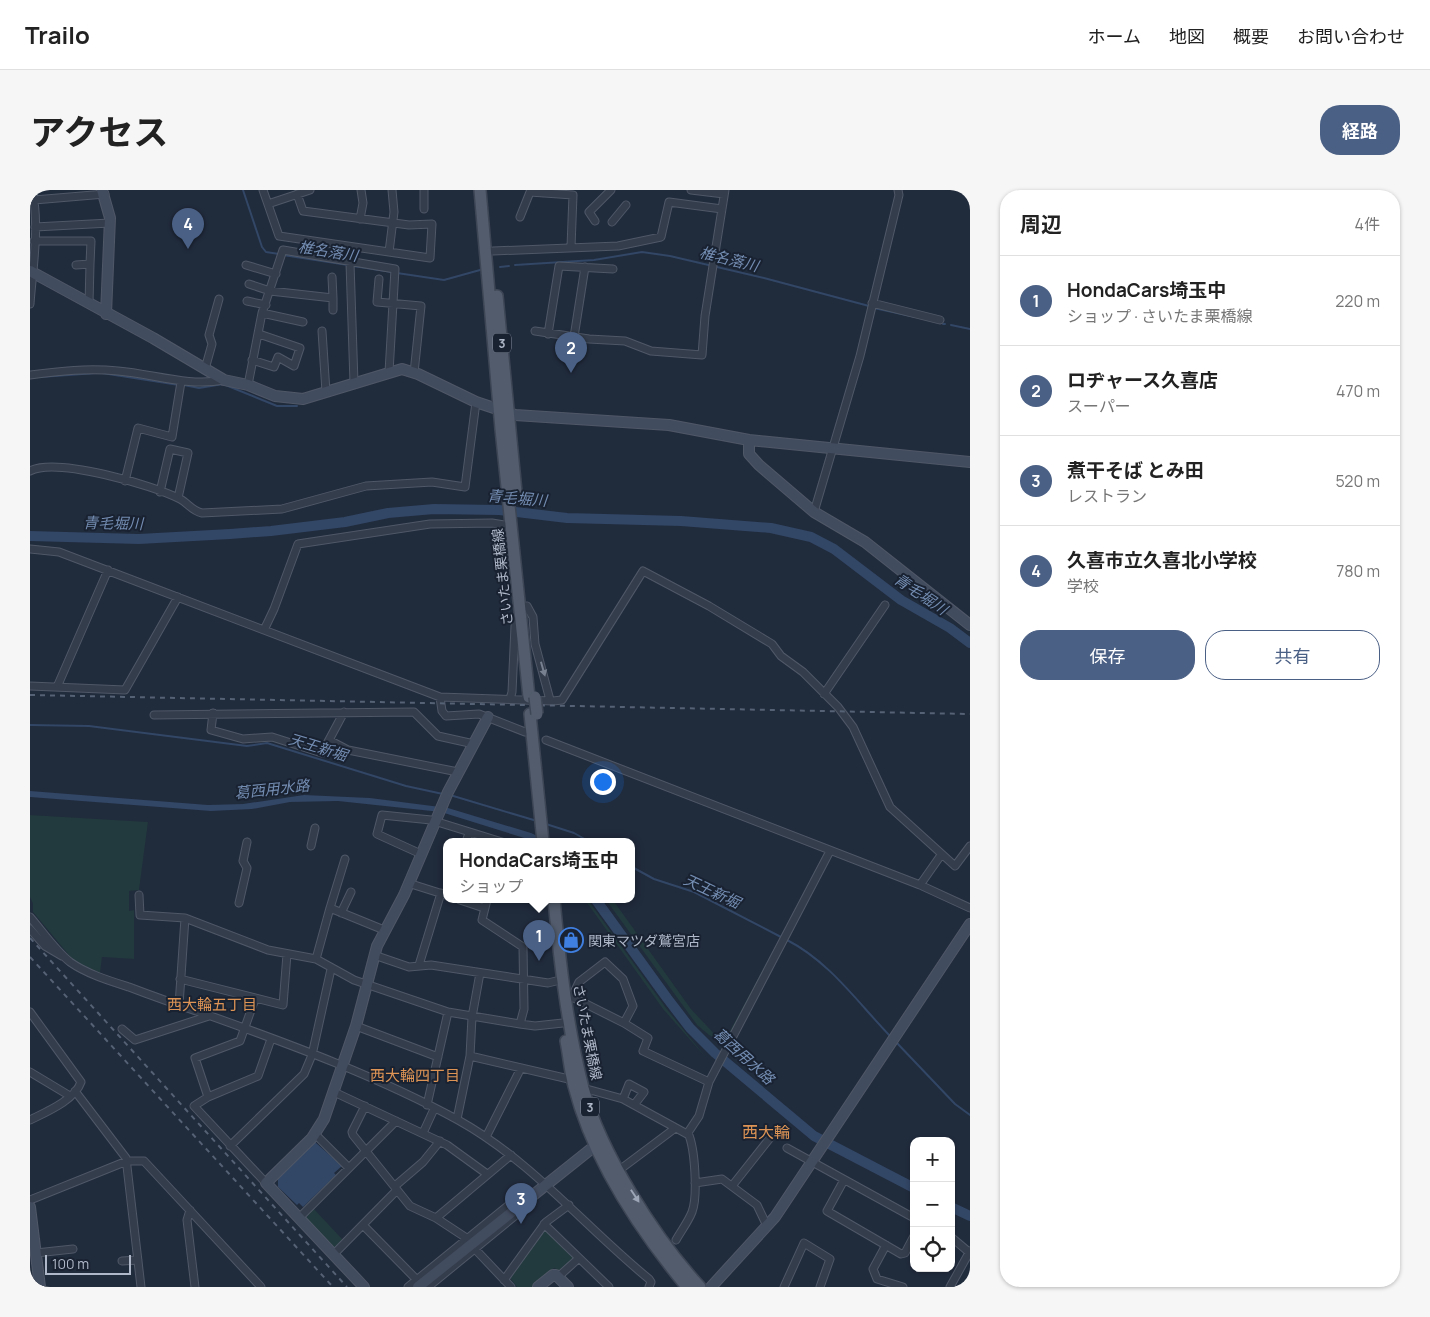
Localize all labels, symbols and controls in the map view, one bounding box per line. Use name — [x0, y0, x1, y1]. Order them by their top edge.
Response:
text: Trailo — [25, 18, 90, 51]
text: ホーム — [1088, 24, 1141, 48]
text: 地図 — [1169, 24, 1205, 48]
text: 概要 — [1233, 24, 1269, 48]
text: お問い合わせ — [1297, 24, 1405, 48]
button: 経路 — [1320, 105, 1400, 155]
text: アクセス — [30, 108, 168, 156]
pin: 4 — [172, 208, 204, 249]
text: 周辺 — [1020, 210, 1062, 238]
text: 4件 — [1355, 213, 1380, 235]
water label: 椎名落川 — [297, 236, 361, 266]
water label: 椎名落川 — [697, 242, 763, 277]
text: HondaCars埼玉中 — [1067, 277, 1226, 303]
text: 1 — [1032, 290, 1040, 312]
text: 220 m — [1335, 290, 1380, 312]
text: ショップ · さいたま栗橋線 — [1067, 305, 1253, 327]
pin: 2 — [555, 332, 587, 373]
road number: 3 — [493, 334, 511, 352]
text: ロヂャース久喜店 — [1067, 367, 1218, 393]
text: 2 — [1031, 380, 1041, 402]
text: 470 m — [1336, 380, 1380, 402]
text: スーパー — [1067, 395, 1131, 417]
text: 煮干そば とみ田 — [1067, 457, 1204, 483]
text: 3 — [1031, 470, 1041, 492]
text: 520 m — [1336, 470, 1380, 492]
water label: 青毛堀川 — [486, 485, 550, 511]
text: レストラン — [1067, 485, 1147, 507]
water label: 青毛堀川 — [83, 512, 145, 534]
street label: さいたま栗橋線 — [487, 527, 517, 627]
text: 久喜市立久喜北小学校 — [1067, 547, 1257, 573]
text: 4 — [1031, 560, 1041, 582]
text: 780 m — [1336, 560, 1380, 582]
water label: 青毛堀川 — [890, 569, 953, 621]
text: 学校 — [1067, 575, 1099, 597]
button: 保存 — [1020, 630, 1195, 680]
button: 共有 — [1205, 630, 1380, 680]
one-way arrow — [539, 662, 547, 677]
water label: 天王新堀 — [286, 728, 352, 766]
your location — [590, 769, 616, 795]
water label: 葛西用水路 — [234, 774, 312, 803]
popup — [443, 838, 635, 903]
text: HondaCars埼玉中 — [459, 847, 619, 873]
water label: 天王新堀 — [680, 869, 745, 914]
text: ショップ — [459, 875, 523, 897]
pin: 1 — [523, 920, 555, 961]
shop icon: 関東マツダ鷲宮店 — [558, 927, 584, 953]
place label: 関東マツダ鷲宮店 — [588, 931, 700, 950]
street label: さいたま栗橋線 — [569, 982, 607, 1082]
district label: 西大輪五丁目 — [167, 994, 257, 1015]
water label: 葛西用水路 — [709, 1023, 780, 1090]
district label: 西大輪四丁目 — [370, 1065, 460, 1086]
road number: 3 — [581, 1098, 599, 1116]
district label: 西大輪 — [742, 1121, 790, 1143]
map controls — [910, 1137, 955, 1272]
button: + — [910, 1137, 955, 1182]
button: − — [910, 1182, 955, 1227]
pin: 3 — [505, 1183, 537, 1224]
one-way arrow — [630, 1190, 639, 1203]
button: locate — [910, 1227, 955, 1272]
scale bar — [45, 1252, 131, 1275]
text: 100 m — [52, 1254, 89, 1273]

